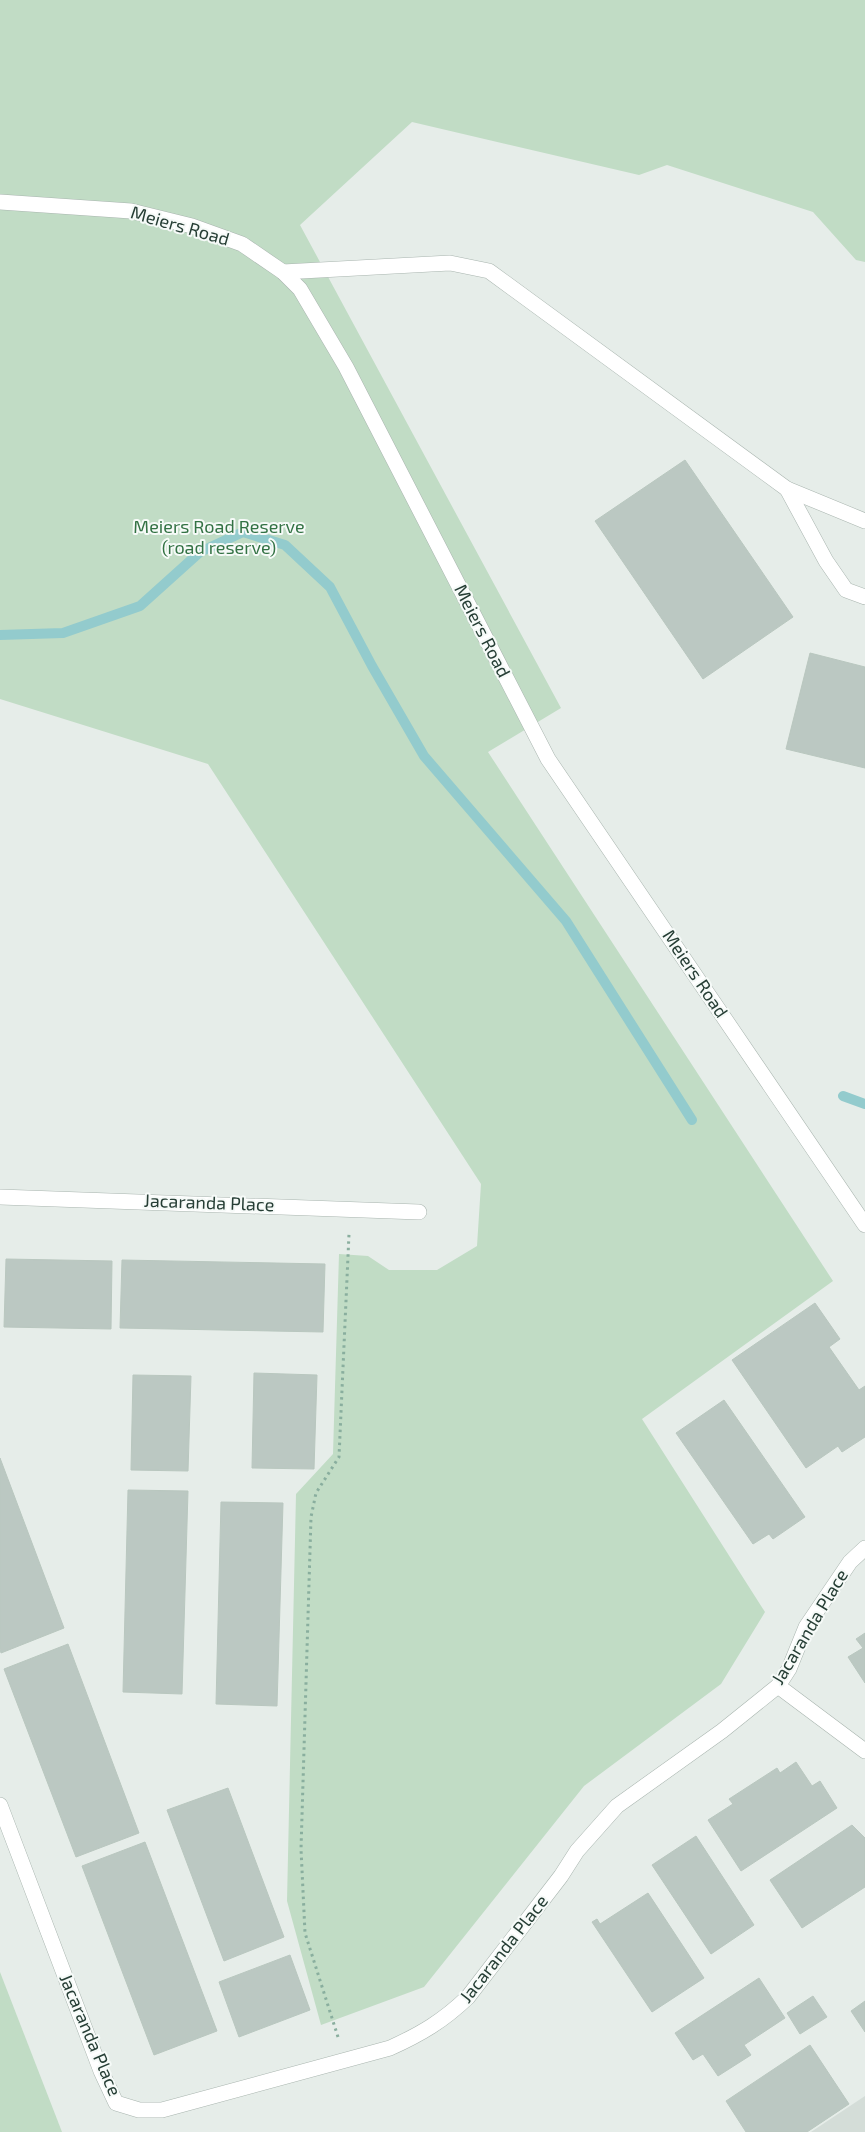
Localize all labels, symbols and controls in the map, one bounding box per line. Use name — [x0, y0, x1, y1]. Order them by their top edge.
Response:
street label: Meiers Road — [128, 200, 232, 250]
park label: Meiers Road Reserve (road reserve) — [133, 515, 305, 558]
street label: Meiers Road — [450, 580, 516, 681]
street label: Meiers Road — [658, 925, 733, 1022]
street label: Jacaranda Place — [143, 1189, 275, 1215]
street label: Jacaranda Place — [766, 1565, 852, 1688]
street label: Jacaranda Place — [454, 1890, 552, 2007]
street label: Jacaranda Place — [55, 1970, 127, 2099]

